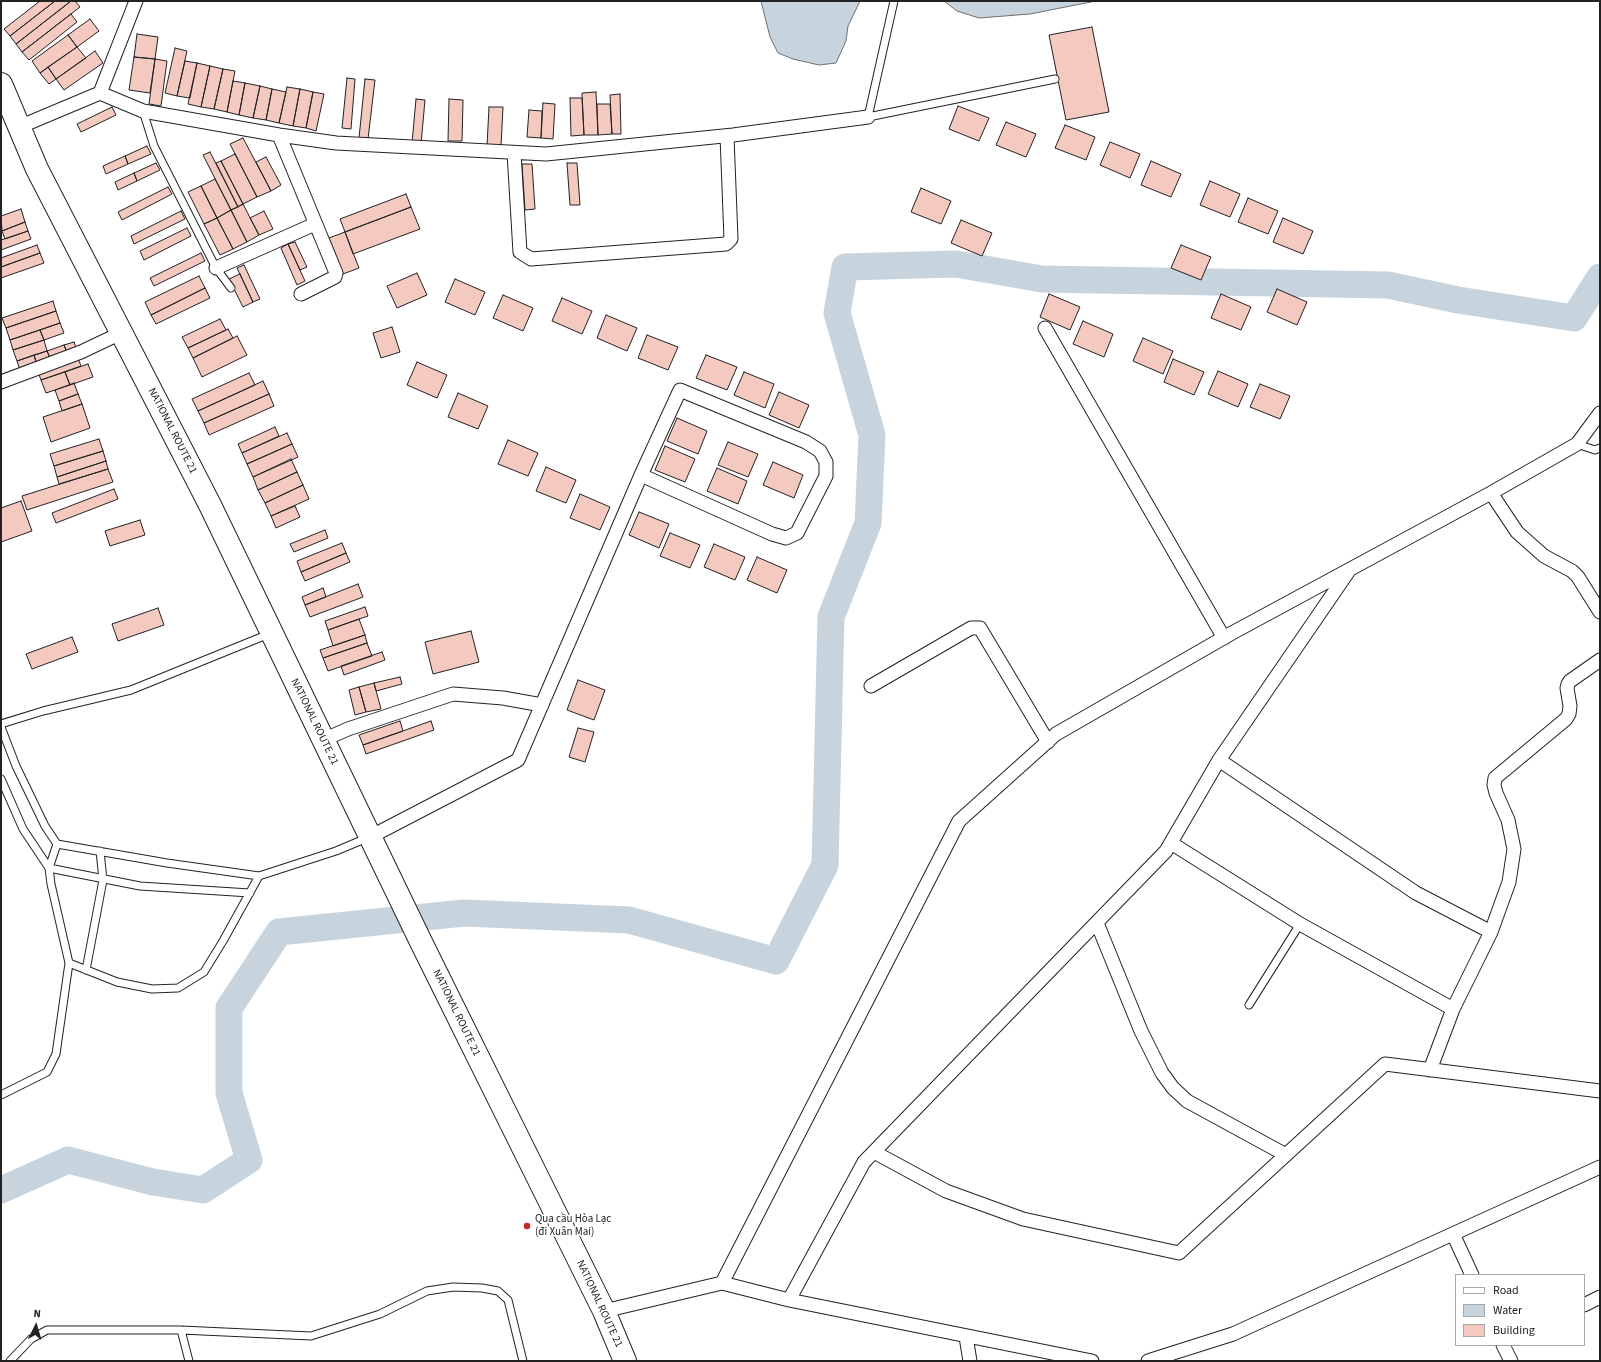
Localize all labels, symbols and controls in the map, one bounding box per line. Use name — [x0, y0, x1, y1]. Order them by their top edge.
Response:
street label: NATIONAL ROUTE 21 — [145, 386, 199, 476]
street label: NATIONAL ROUTE 21 — [287, 677, 341, 767]
street label: NATIONAL ROUTE 21 — [429, 968, 483, 1058]
place label: Qua cầu Hòa Lạc (đi Xuân Mai) — [535, 1213, 611, 1239]
marker: Qua cầu Hòa Lạc (đi Xuân Mai) — [522, 1221, 532, 1231]
street label: NATIONAL ROUTE 21 — [573, 1258, 625, 1350]
legend — [1455, 1274, 1585, 1346]
text: Road — [1493, 1282, 1519, 1299]
text: Water — [1493, 1302, 1522, 1319]
north arrow — [16, 1306, 56, 1346]
text: N — [33, 1306, 41, 1321]
text: Building — [1493, 1322, 1535, 1339]

